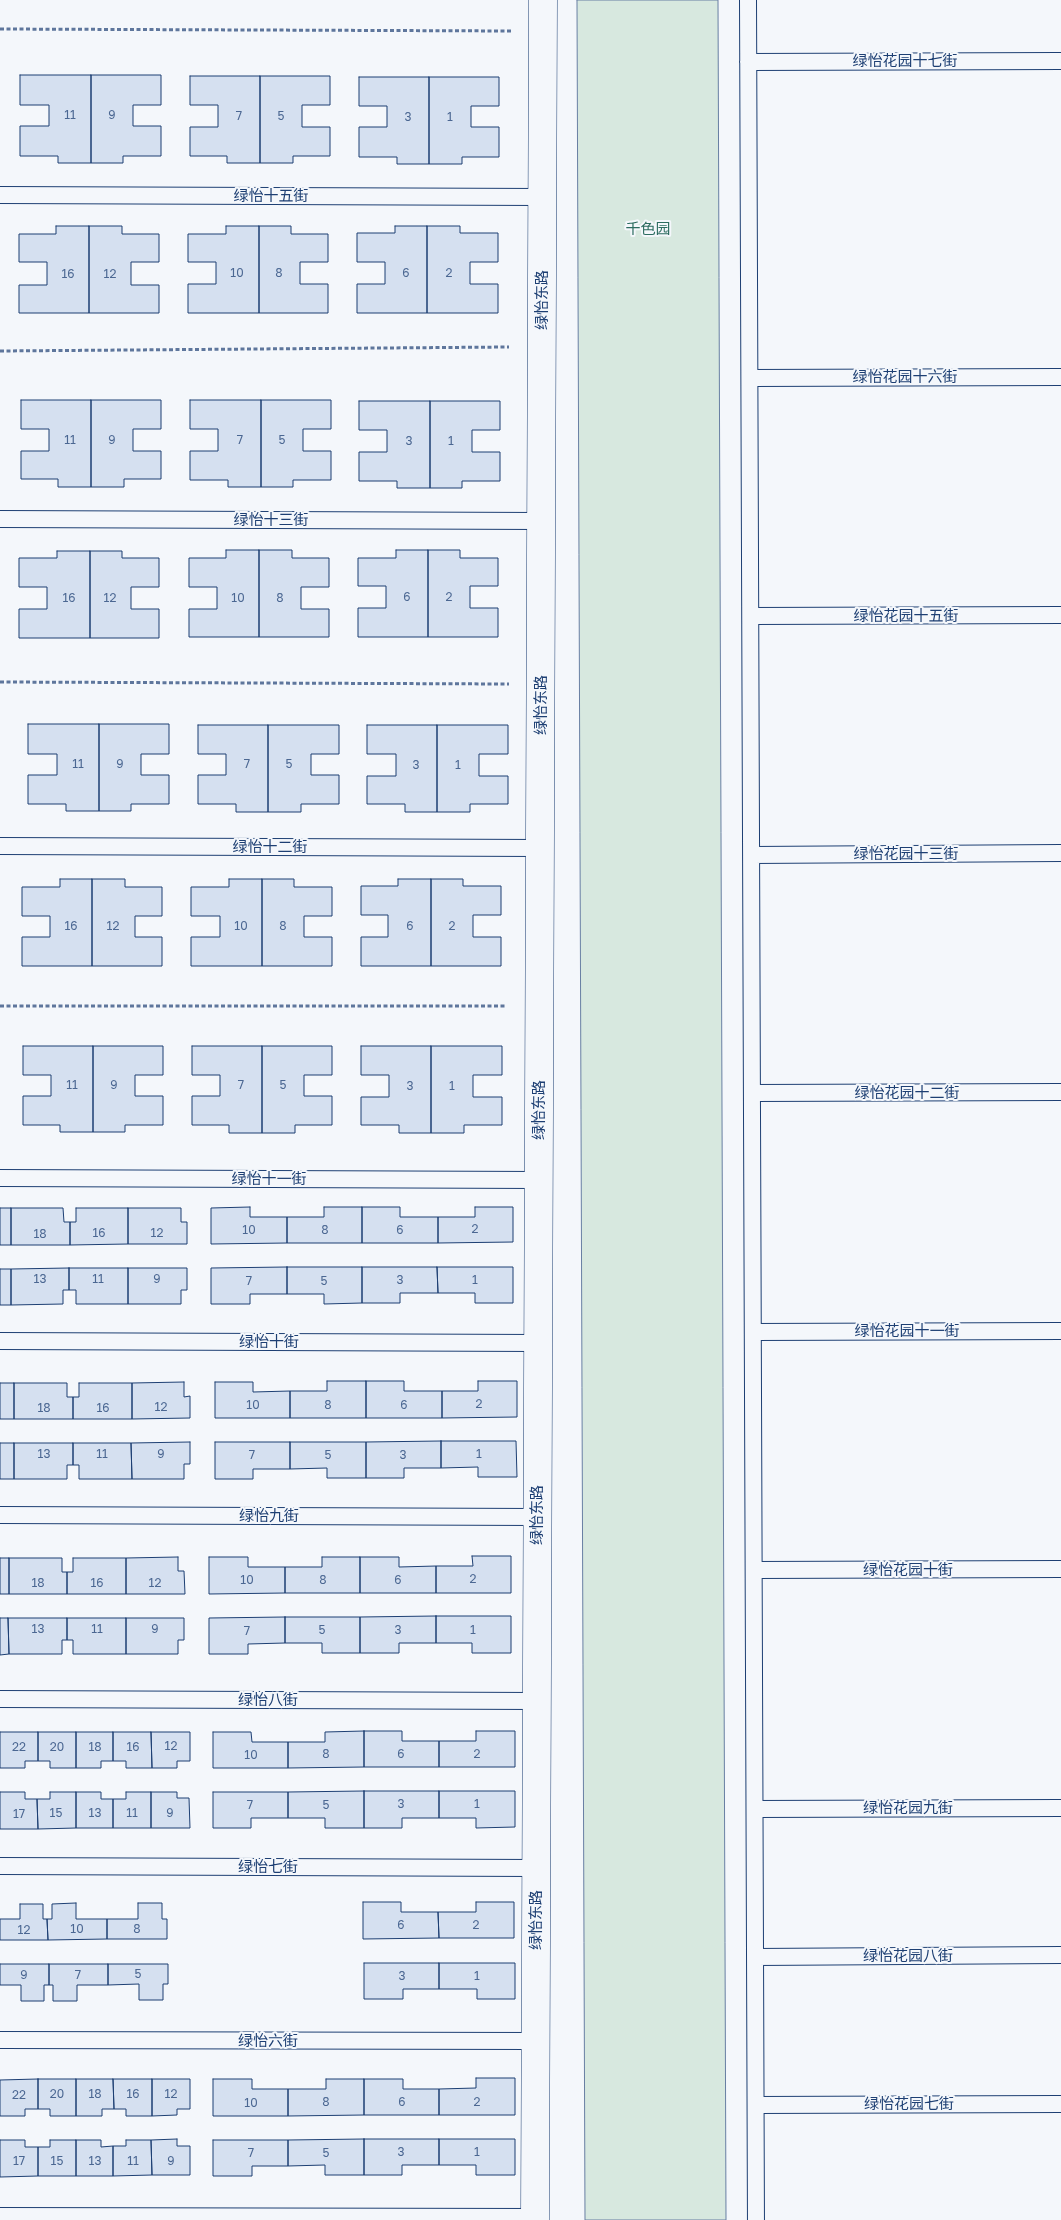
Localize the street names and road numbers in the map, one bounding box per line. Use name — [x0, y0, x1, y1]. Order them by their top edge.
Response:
street label: 绿怡花园十七街 — [853, 52, 957, 70]
street label: 绿怡十五街 — [234, 187, 308, 205]
street label: 绿怡东路 — [533, 270, 551, 330]
street label: 绿怡花园十六街 — [853, 368, 957, 386]
street label: 绿怡十三街 — [234, 511, 308, 529]
street label: 绿怡花园十五街 — [854, 607, 958, 625]
street label: 绿怡东路 — [532, 675, 550, 735]
street label: 绿怡十二街 — [233, 838, 307, 856]
street label: 绿怡花园十三街 — [854, 845, 958, 863]
street label: 绿怡东路 — [530, 1080, 548, 1140]
street label: 绿怡花园十二街 — [855, 1084, 959, 1102]
street label: 绿怡十一街 — [232, 1170, 306, 1188]
street label: 绿怡花园十一街 — [855, 1322, 959, 1340]
street label: 绿怡十街 — [239, 1333, 299, 1351]
street label: 绿怡东路 — [528, 1485, 546, 1545]
street label: 绿怡九街 — [239, 1507, 299, 1525]
street label: 绿怡花园十街 — [863, 1561, 953, 1579]
street label: 绿怡八街 — [238, 1691, 298, 1709]
street label: 绿怡花园九街 — [863, 1799, 953, 1817]
street label: 绿怡七街 — [238, 1858, 298, 1876]
street label: 绿怡东路 — [527, 1890, 545, 1950]
street label: 绿怡花园八街 — [863, 1947, 953, 1965]
street label: 绿怡六街 — [238, 2032, 298, 2050]
street label: 绿怡花园七街 — [864, 2095, 954, 2113]

